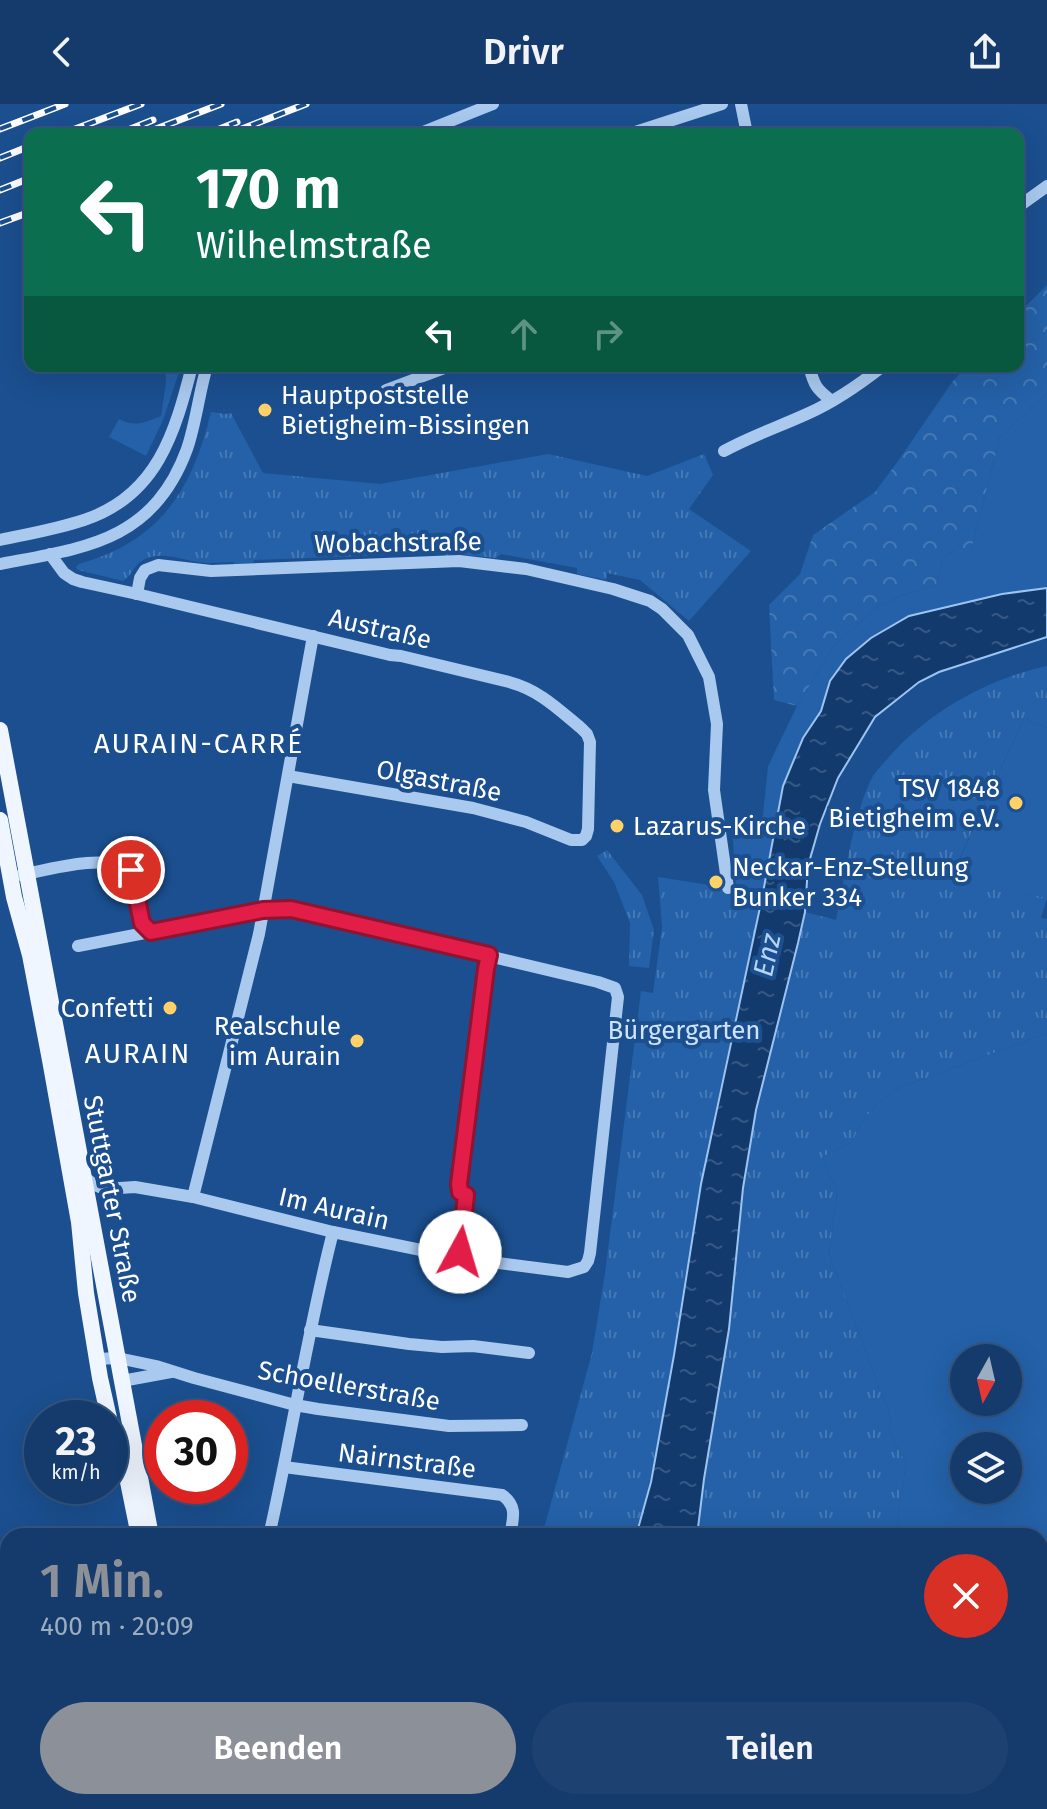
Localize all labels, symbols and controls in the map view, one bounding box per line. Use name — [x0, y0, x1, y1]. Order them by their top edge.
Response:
icon: back — [40, 30, 84, 74]
text: Drivr — [483, 30, 564, 74]
icon: share — [963, 30, 1007, 74]
text: 170 m — [196, 156, 341, 223]
icon: left — [64, 160, 168, 264]
text: Wilhelmstraße — [196, 224, 432, 268]
icon: left — [418, 312, 462, 356]
icon: ahead — [502, 312, 546, 356]
icon: right — [586, 312, 630, 356]
place label: Hauptpoststelle Bietigheim-Bissingen — [281, 380, 530, 441]
marker: Hauptpoststelle Bietigheim-Bissingen — [256, 401, 274, 419]
street label: Wobachstraße — [314, 526, 482, 560]
street label: Austraße — [326, 602, 434, 656]
district label: AURAIN-CARRÉ — [94, 727, 304, 760]
street label: Olgastraße — [374, 754, 504, 808]
place label: TSV 1848 Bietigheim e.V. — [828, 773, 1000, 834]
marker: TSV 1848 Bietigheim e.V. — [1007, 794, 1025, 812]
place label: Lazarus-Kirche — [633, 811, 806, 842]
marker: Lazarus-Kirche — [608, 817, 626, 835]
pin — [97, 836, 165, 904]
icon: arrive — [109, 848, 153, 892]
place label: Neckar-Enz-Stellung Bunker 334 — [732, 852, 969, 913]
marker: Neckar-Enz-Stellung Bunker 334 — [707, 873, 725, 891]
water label: Enz — [746, 930, 788, 979]
place label: Confetti — [61, 993, 154, 1024]
marker: Confetti — [161, 999, 179, 1017]
place label: Realschule im Aurain — [214, 1011, 341, 1072]
park label: Bürgergarten — [607, 1015, 761, 1046]
marker: Realschule im Aurain — [348, 1032, 366, 1050]
district label: AURAIN — [85, 1037, 191, 1070]
street label: Stuttgarter Straße — [77, 1093, 147, 1305]
street label: Im Aurain — [276, 1181, 392, 1237]
position arrow — [418, 1210, 502, 1294]
north arrow — [950, 1344, 1022, 1416]
map controls — [950, 1344, 1022, 1504]
street label: Schoellerstraße — [255, 1355, 443, 1417]
speed limit sign: 30 — [144, 1400, 248, 1504]
text: 23 — [55, 1418, 97, 1466]
button: layers — [950, 1432, 1022, 1504]
street label: Nairnstraße — [336, 1437, 478, 1485]
text: km/h — [51, 1460, 101, 1484]
text: 1 Min. — [40, 1552, 164, 1610]
button: close — [924, 1554, 1008, 1638]
text: 400 m · 20:09 — [40, 1611, 194, 1642]
button: Beenden — [40, 1702, 516, 1794]
button: Teilen — [532, 1702, 1008, 1794]

